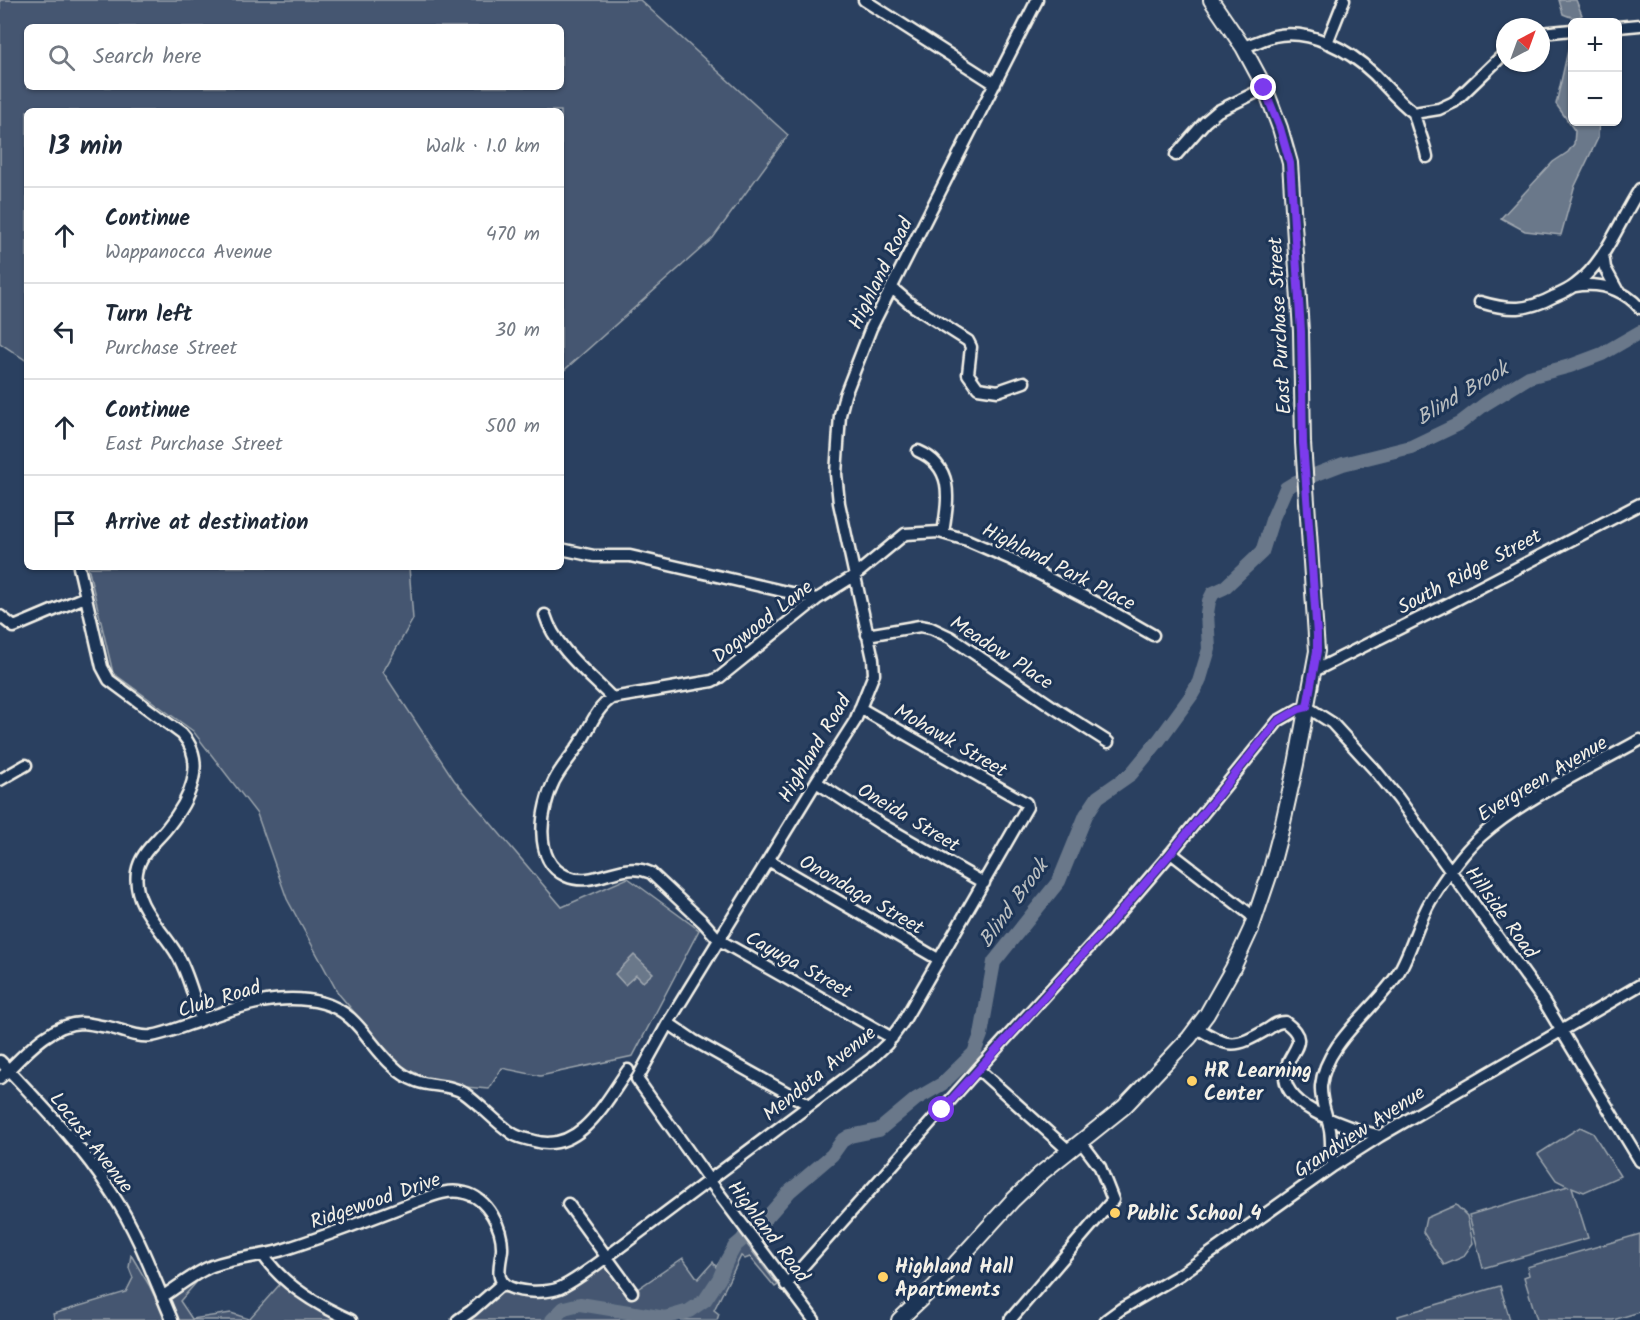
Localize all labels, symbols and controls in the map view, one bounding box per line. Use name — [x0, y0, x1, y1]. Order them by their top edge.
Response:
north arrow — [1496, 18, 1550, 72]
map controls — [1568, 18, 1622, 126]
button: + — [1568, 18, 1622, 72]
search box — [24, 24, 564, 90]
text: Search here — [93, 40, 201, 75]
icon: search — [45, 41, 78, 74]
button: − — [1568, 72, 1622, 126]
route end — [1250, 74, 1276, 100]
text: 13 min — [48, 126, 123, 168]
text: Walk · 1.0 km — [426, 131, 540, 163]
text: Continue — [105, 202, 190, 237]
street label: Highland Road — [841, 211, 923, 335]
icon: ahead — [48, 219, 81, 252]
text: 470 m — [486, 219, 540, 251]
street label: East Purchase Street — [1260, 236, 1302, 415]
text: Wappanocca Avenue — [105, 237, 272, 269]
text: Turn left — [105, 298, 192, 333]
icon: left — [48, 315, 81, 348]
text: 30 m — [495, 315, 540, 347]
text: Purchase Street — [105, 333, 237, 365]
water label: Blind Brook — [1410, 352, 1518, 435]
text: Continue — [105, 394, 190, 429]
icon: ahead — [48, 411, 81, 444]
text: 500 m — [485, 411, 540, 443]
text: East Purchase Street — [105, 429, 283, 461]
text: Arrive at destination — [105, 506, 308, 541]
icon: arrive — [48, 507, 81, 540]
street label: Highland Park Place — [976, 515, 1140, 620]
street label: South Ridge Street — [1392, 521, 1548, 624]
street label: Dogwood Lane — [706, 573, 821, 672]
street label: Meadow Place — [943, 608, 1059, 699]
street label: Highland Road — [771, 688, 861, 809]
street label: Mohawk Street — [887, 696, 1013, 787]
street label: Evergreen Avenue — [1472, 728, 1614, 831]
street label: Oneida Street — [851, 775, 966, 862]
street label: Onondaga Street — [793, 847, 930, 945]
water label: Blind Brook — [971, 850, 1060, 955]
street label: Hillside Road — [1456, 860, 1546, 967]
street label: Cayuga Street — [739, 923, 858, 1008]
street label: Club Road — [174, 972, 266, 1028]
street label: Mendota Avenue — [756, 1019, 884, 1131]
place label: HR Learning Center — [1204, 1056, 1312, 1111]
marker: HR Learning Center — [1185, 1074, 1199, 1088]
street label: Grandview Avenue — [1288, 1078, 1432, 1187]
street label: Locust Avenue — [40, 1085, 140, 1201]
route start — [928, 1096, 954, 1122]
street label: Ridgewood Drive — [306, 1165, 445, 1239]
street label: Highland Road — [718, 1174, 817, 1291]
place label: Public School 4 — [1127, 1199, 1261, 1231]
marker: Public School 4 — [1108, 1206, 1122, 1220]
place label: Highland Hall Apartments — [895, 1252, 1014, 1307]
marker: Highland Hall Apartments — [876, 1270, 890, 1284]

